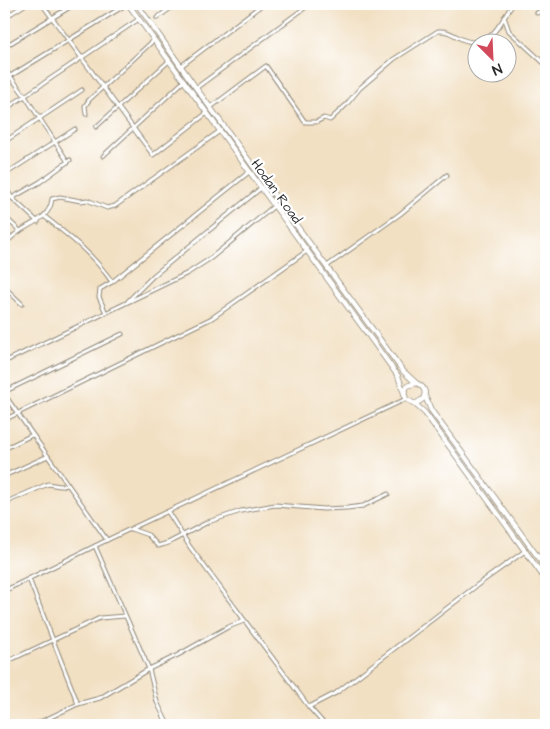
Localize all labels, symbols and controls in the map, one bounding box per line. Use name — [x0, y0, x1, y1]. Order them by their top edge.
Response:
north arrow — [468, 32, 518, 82]
text: N — [489, 58, 505, 80]
street label: Hodan Road — [246, 155, 306, 228]

